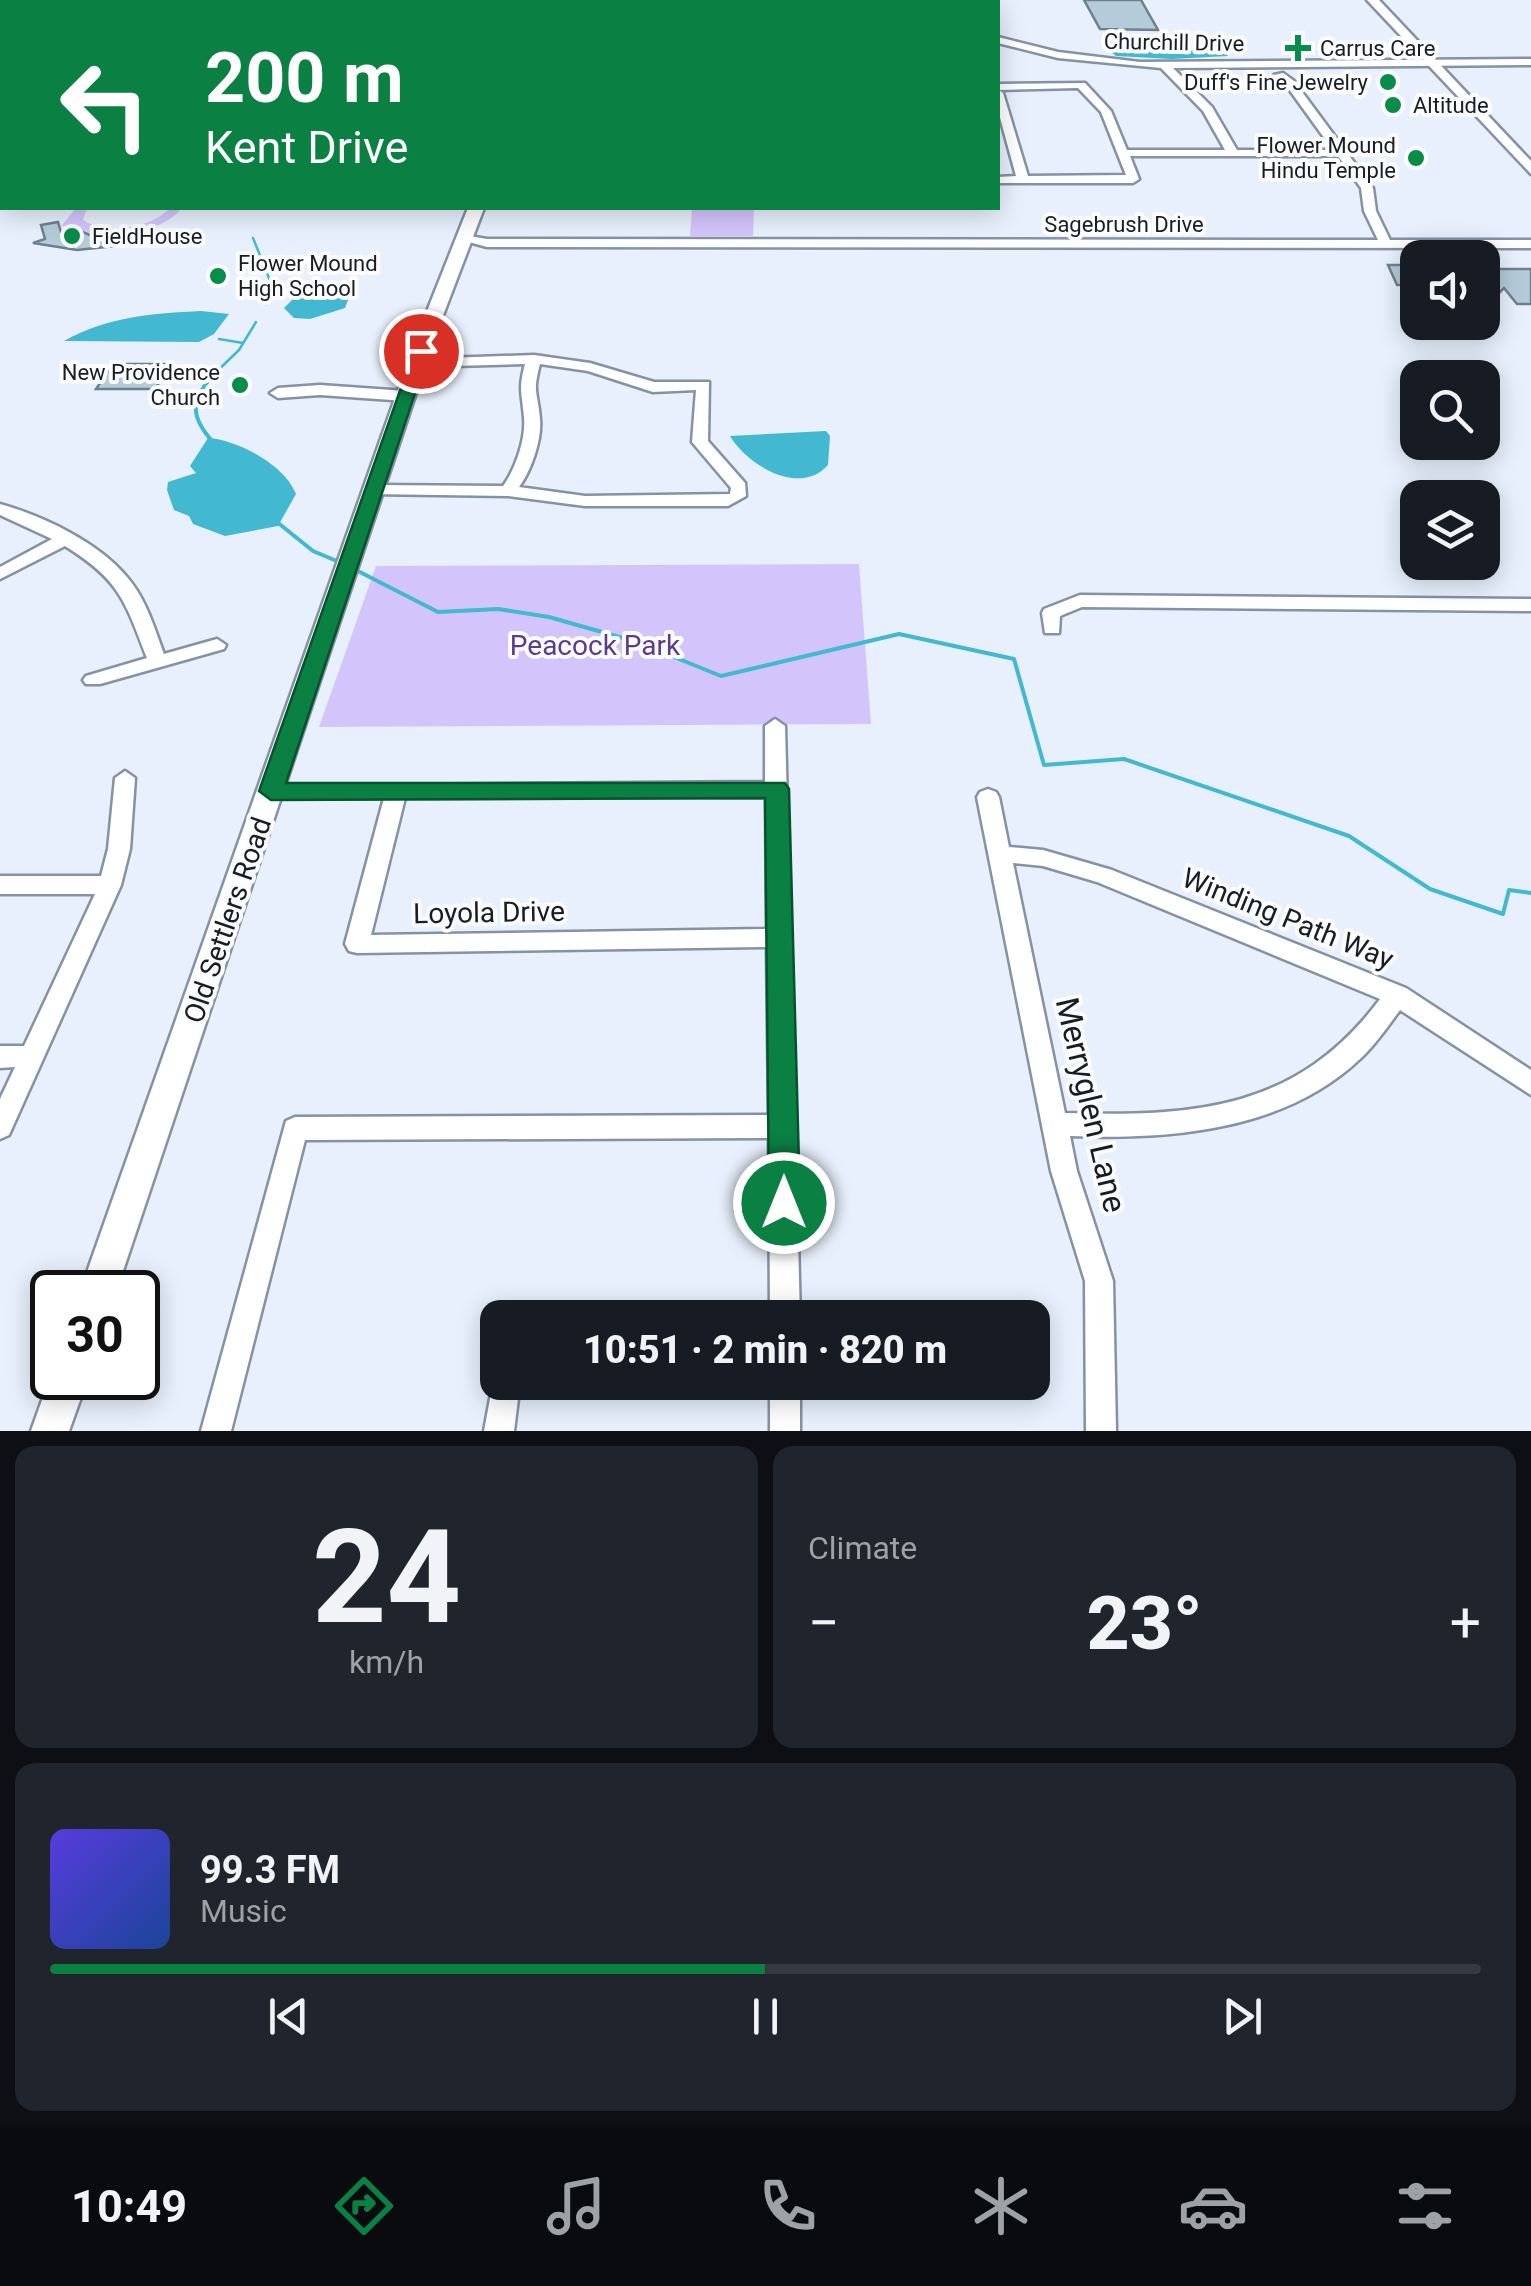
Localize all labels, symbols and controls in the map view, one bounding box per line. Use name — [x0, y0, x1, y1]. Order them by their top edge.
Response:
street label: Churchill Drive — [1104, 29, 1244, 56]
marker: Carrus Care — [1285, 35, 1311, 61]
place label: Carrus Care — [1320, 36, 1435, 61]
text: 200 m — [205, 37, 404, 119]
icon: left — [40, 40, 170, 170]
place label: Duff's Fine Jewelry — [1184, 70, 1369, 95]
marker: Duff's Fine Jewelry — [1377, 71, 1399, 93]
place label: Altitude — [1413, 93, 1489, 118]
marker: Altitude — [1382, 94, 1404, 116]
text: Kent Drive — [205, 121, 408, 174]
place label: Flower Mound Hindu Temple — [1256, 133, 1396, 183]
marker: Flower Mound Hindu Temple — [1405, 147, 1427, 169]
street label: Sagebrush Drive — [1044, 212, 1204, 237]
place label: FieldHouse — [92, 224, 202, 249]
marker: FieldHouse — [61, 225, 83, 247]
map controls — [1400, 240, 1500, 580]
button: sound — [1400, 240, 1500, 340]
place label: Flower Mound High School — [238, 251, 378, 301]
marker: Flower Mound High School — [207, 265, 229, 287]
pin — [379, 309, 464, 394]
icon: arrive — [394, 324, 449, 379]
place label: New Providence Church — [62, 360, 220, 410]
button: search — [1400, 360, 1500, 460]
marker: New Providence Church — [229, 374, 251, 396]
button: layers — [1400, 480, 1500, 580]
park label: Peacock Park — [510, 629, 681, 662]
street label: Old Settlers Road — [177, 813, 278, 1027]
street label: Winding Path Way — [1177, 861, 1398, 976]
street label: Loyola Drive — [413, 895, 565, 930]
street label: Merryglen Lane — [1048, 994, 1134, 1216]
position arrow — [732, 1151, 836, 1255]
speed limit sign: 30 — [30, 1270, 160, 1400]
text: 10:51 · 2 min · 820 m — [583, 1328, 947, 1372]
text: 24 — [312, 1501, 461, 1654]
text: Climate — [808, 1529, 917, 1567]
text: 23° — [1087, 1579, 1203, 1667]
text: − — [808, 1591, 839, 1655]
text: + — [1450, 1591, 1481, 1655]
text: km/h — [349, 1643, 424, 1681]
text: 99.3 FM — [200, 1848, 340, 1892]
text: Music — [200, 1892, 287, 1930]
icon: previous — [261, 1989, 316, 2044]
icon: pause — [738, 1989, 793, 2044]
icon: next — [1215, 1989, 1270, 2044]
icon: directions — [329, 2171, 399, 2241]
icon: music — [541, 2171, 611, 2241]
icon: phone — [753, 2171, 823, 2241]
icon: climate — [966, 2171, 1036, 2241]
icon: car — [1178, 2171, 1248, 2241]
icon: filters — [1390, 2171, 1460, 2241]
text: 10:49 — [71, 2180, 187, 2233]

